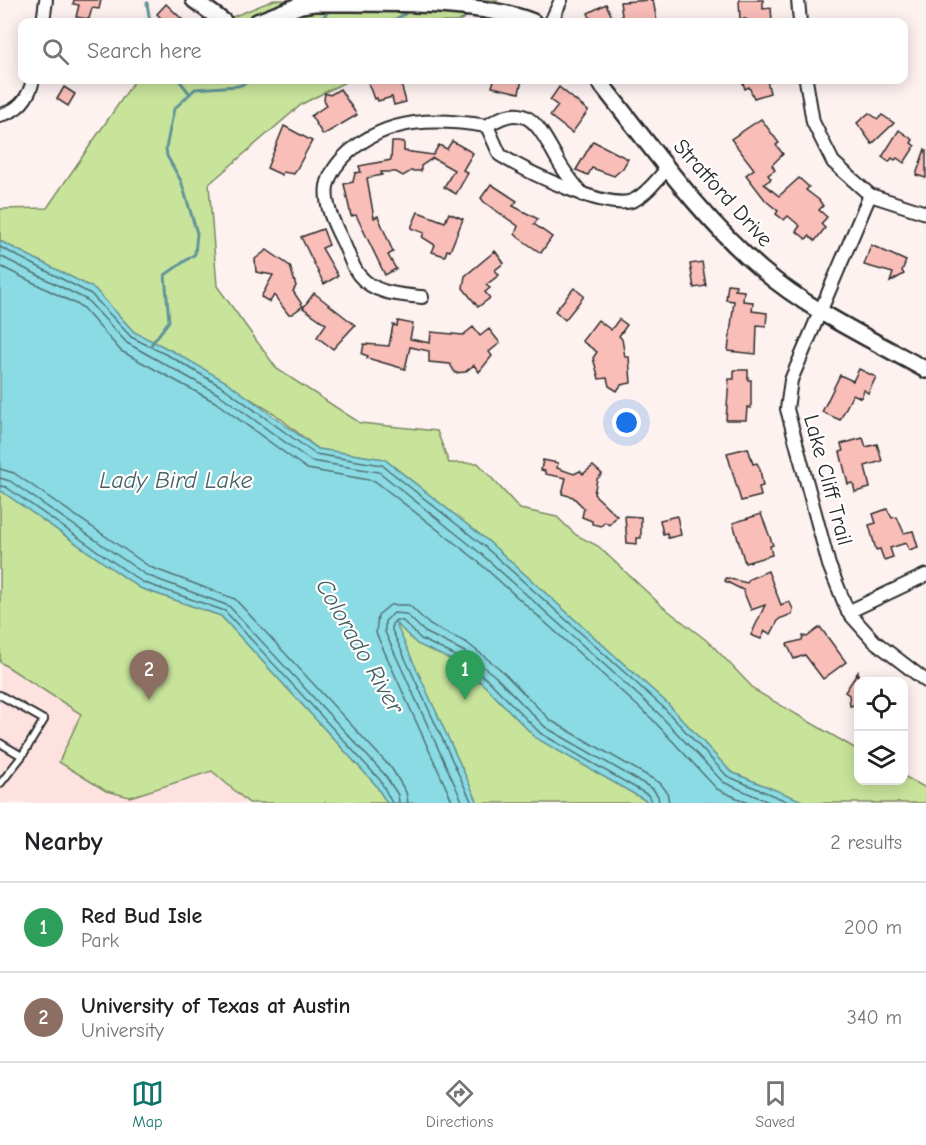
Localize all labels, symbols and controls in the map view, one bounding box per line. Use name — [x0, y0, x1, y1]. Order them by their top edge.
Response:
search box — [18, 18, 908, 84]
icon: search — [39, 35, 72, 68]
text: Search here — [87, 38, 202, 64]
street label: Stratford Drive — [668, 134, 778, 252]
your location — [612, 408, 641, 437]
street label: Lake Cliff Trail — [798, 412, 858, 548]
water label: Lady Bird Lake — [99, 466, 253, 494]
water label: Colorado River — [310, 573, 411, 720]
pin: 2 — [130, 650, 168, 700]
pin: 1 — [446, 650, 484, 700]
map controls — [854, 677, 908, 785]
button: locate — [854, 677, 908, 731]
button: layers — [854, 731, 908, 785]
text: Nearby — [24, 827, 103, 857]
text: 2 results — [830, 831, 902, 854]
text: Red Bud Isle — [81, 903, 202, 929]
text: 1 — [40, 916, 47, 939]
text: 200 m — [844, 916, 902, 939]
text: Park — [81, 929, 119, 952]
text: University of Texas at Austin — [81, 993, 351, 1019]
text: 2 — [39, 1006, 48, 1029]
text: 340 m — [847, 1006, 902, 1029]
text: University — [81, 1019, 164, 1042]
tab: Map — [131, 1077, 164, 1131]
tab: Directions — [426, 1077, 493, 1131]
tab: Saved — [755, 1077, 795, 1131]

